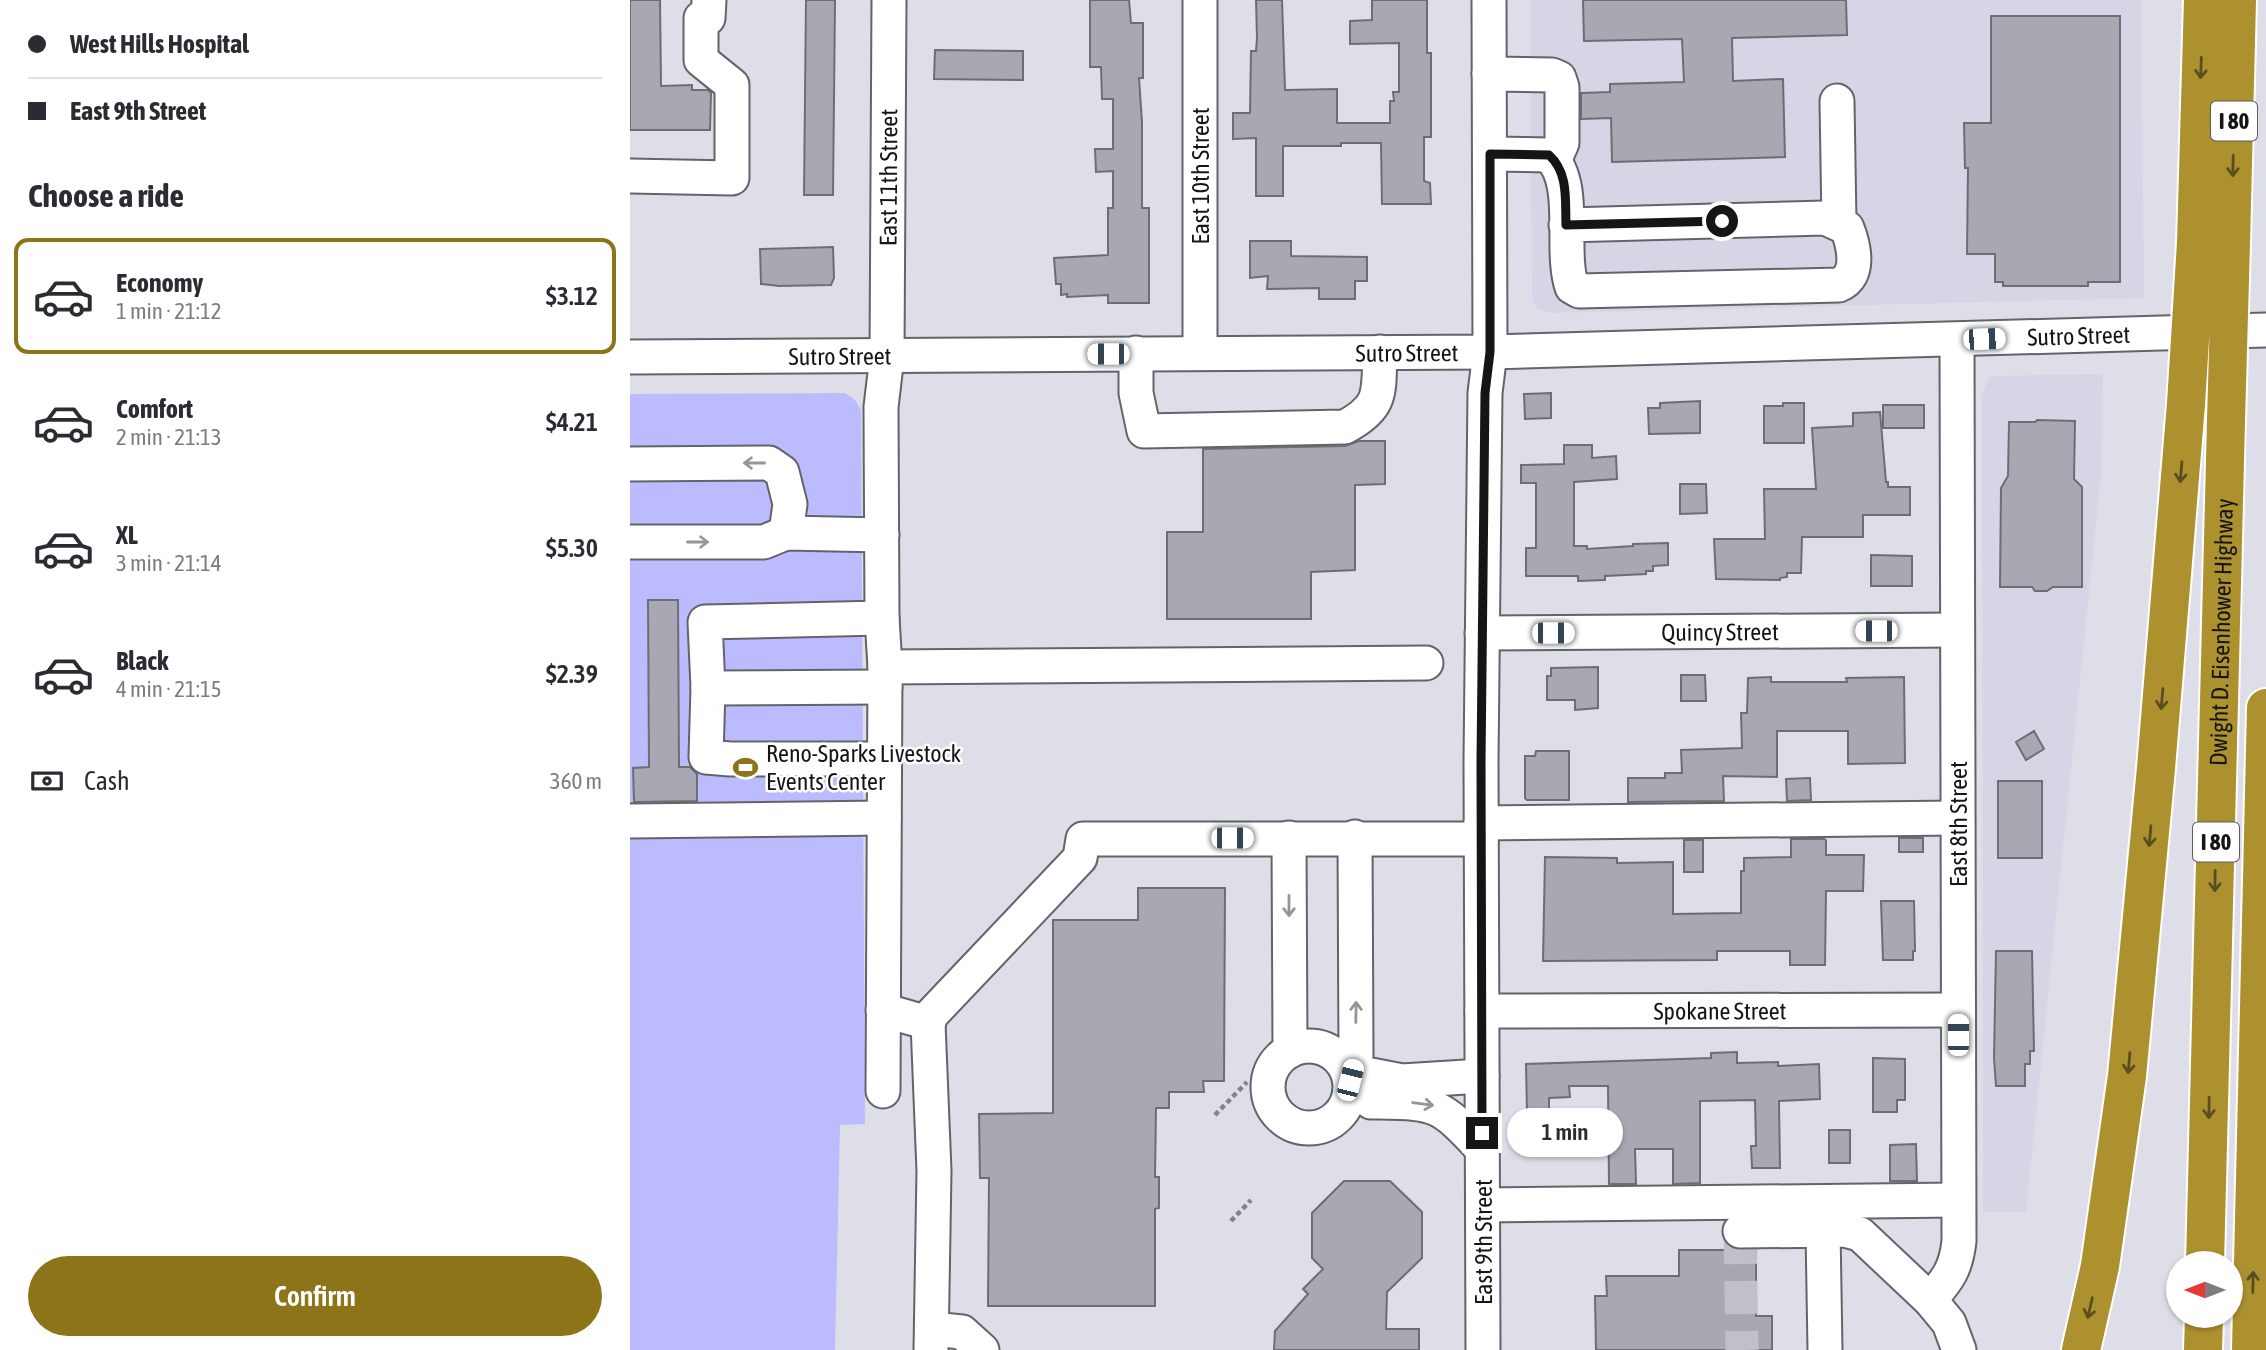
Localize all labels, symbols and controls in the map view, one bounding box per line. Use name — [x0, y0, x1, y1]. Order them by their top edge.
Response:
text: West Hills Hospital — [70, 29, 249, 59]
one-way arrow — [2194, 56, 2208, 79]
text: East 9th Street — [70, 96, 206, 126]
road number: I 80 — [2211, 102, 2257, 140]
street label: East 10th Street — [1187, 107, 1214, 245]
street label: East 11th Street — [874, 109, 902, 246]
one-way arrow — [2226, 154, 2239, 177]
text: Choose a ride — [28, 177, 184, 214]
route start — [1706, 205, 1738, 237]
icon: car — [32, 265, 95, 328]
text: Economy — [116, 268, 203, 298]
text: $3.12 — [546, 281, 598, 311]
text: 1 min · 21:12 — [116, 298, 222, 324]
street label: Sutro Street — [2027, 320, 2131, 350]
car — [1963, 328, 2006, 350]
street label: Sutro Street — [1355, 339, 1459, 366]
street label: Sutro Street — [788, 342, 892, 370]
car — [1088, 344, 1130, 365]
icon: car — [32, 391, 95, 454]
text: Comfort — [116, 394, 193, 424]
text: $4.21 — [546, 407, 598, 437]
text: 2 min · 21:13 — [116, 424, 222, 450]
one-way arrow — [743, 457, 766, 470]
one-way arrow — [2174, 461, 2187, 483]
street label: Dwight D. Eisenhower Highway — [2204, 498, 2238, 766]
icon: car — [32, 517, 95, 580]
text: XL — [116, 520, 138, 550]
text: $5.30 — [546, 533, 598, 563]
one-way arrow — [686, 535, 709, 549]
text: 3 min · 21:14 — [116, 550, 222, 576]
street label: Quincy Street — [1661, 618, 1779, 645]
car — [1856, 621, 1898, 642]
car — [1533, 623, 1575, 644]
icon: car — [32, 643, 95, 706]
text: Black — [116, 646, 168, 676]
text: $2.39 — [546, 659, 598, 689]
text: 4 min · 21:15 — [116, 676, 222, 702]
one-way arrow — [2155, 687, 2168, 710]
place label: Reno-Sparks Livestock Events Center — [766, 740, 961, 795]
sports icon: Reno-Sparks Livestock Events Center — [732, 753, 760, 781]
street label: East 8th Street — [1945, 761, 1972, 887]
icon: cash — [28, 762, 66, 800]
text: Cash — [84, 766, 130, 796]
text: 360 m — [550, 768, 602, 794]
road number: I 80 — [2193, 822, 2239, 862]
one-way arrow — [2143, 824, 2156, 847]
car — [1212, 828, 1254, 849]
one-way arrow — [2208, 869, 2221, 892]
one-way arrow — [1282, 894, 1296, 917]
street label: Spokane Street — [1653, 997, 1787, 1024]
one-way arrow — [1349, 1001, 1363, 1024]
car — [1948, 1014, 1969, 1056]
one-way arrow — [2122, 1051, 2135, 1074]
car — [1335, 1057, 1366, 1103]
one-way arrow — [2202, 1096, 2216, 1119]
one-way arrow — [1411, 1098, 1434, 1111]
callout: 1 min — [1506, 1108, 1622, 1158]
route end — [1466, 1117, 1498, 1149]
text: 1 min — [1542, 1119, 1588, 1145]
street label: East 9th Street — [1470, 1179, 1497, 1305]
north arrow — [2166, 1251, 2244, 1328]
map controls — [2166, 1251, 2243, 1328]
button: Confirm — [28, 1256, 602, 1336]
one-way arrow — [2246, 1271, 2260, 1294]
one-way arrow — [2083, 1296, 2096, 1319]

